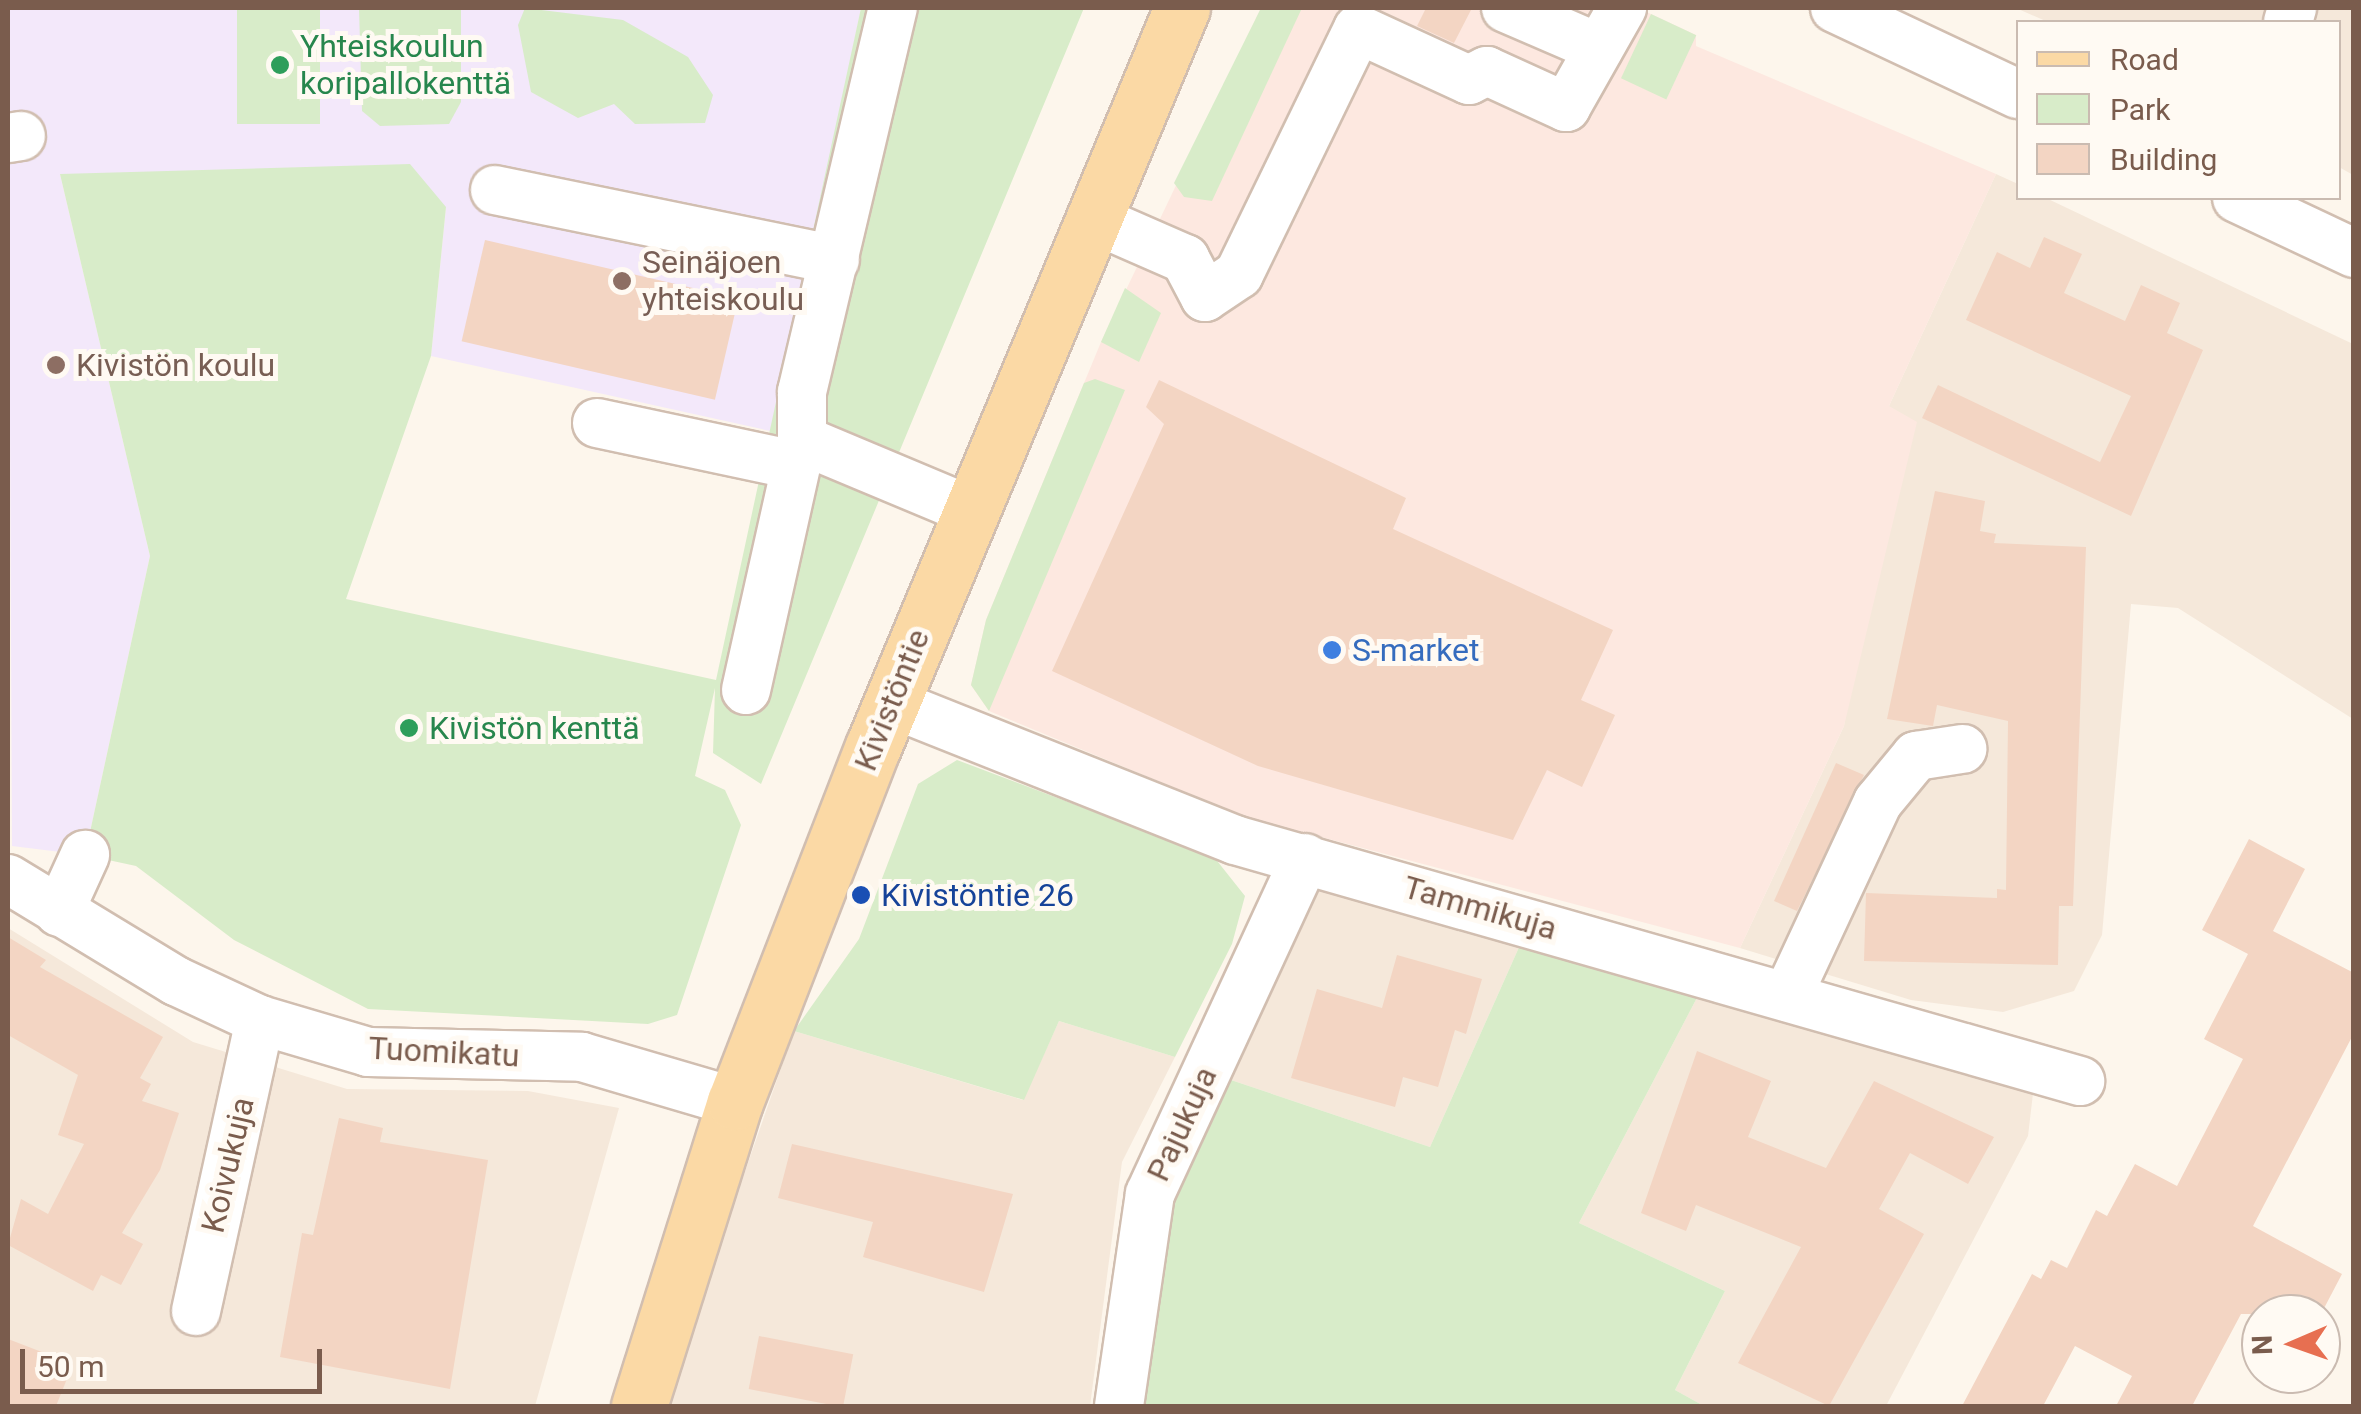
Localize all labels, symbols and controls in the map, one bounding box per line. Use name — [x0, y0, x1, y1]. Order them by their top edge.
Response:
legend — [2016, 20, 2341, 200]
place label: Yhteiskoulun koripallokenttä — [300, 28, 511, 103]
text: Road — [2110, 42, 2179, 77]
marker: Yhteiskoulun koripallokenttä — [269, 54, 291, 76]
text: Park — [2110, 92, 2170, 127]
text: Building — [2110, 142, 2217, 177]
place label: Seinäjoen yhteiskoulu — [642, 244, 804, 319]
marker: Seinäjoen yhteiskoulu — [611, 270, 633, 292]
place label: Kivistön koulu — [76, 346, 275, 384]
marker: Kivistön koulu — [45, 354, 67, 376]
street label: Kivistöntie — [846, 624, 938, 776]
place label: S-market — [1352, 631, 1480, 669]
marker: S-market — [1321, 639, 1343, 661]
place label: Kivistön kenttä — [429, 709, 640, 747]
marker: Kivistön kenttä — [398, 717, 420, 739]
street label: Tammikuja — [1399, 868, 1561, 948]
place label: Kivistöntie 26 — [881, 876, 1074, 914]
marker: Kivistöntie 26 — [850, 884, 872, 906]
street label: Tuomikatu — [368, 1029, 520, 1075]
street label: Pajukuja — [1139, 1061, 1225, 1187]
street label: Koivukuja — [194, 1094, 262, 1236]
north arrow — [2241, 1294, 2341, 1394]
scale bar — [25, 1329, 328, 1391]
text: N — [2246, 1335, 2279, 1355]
text: 50 m — [37, 1349, 104, 1384]

